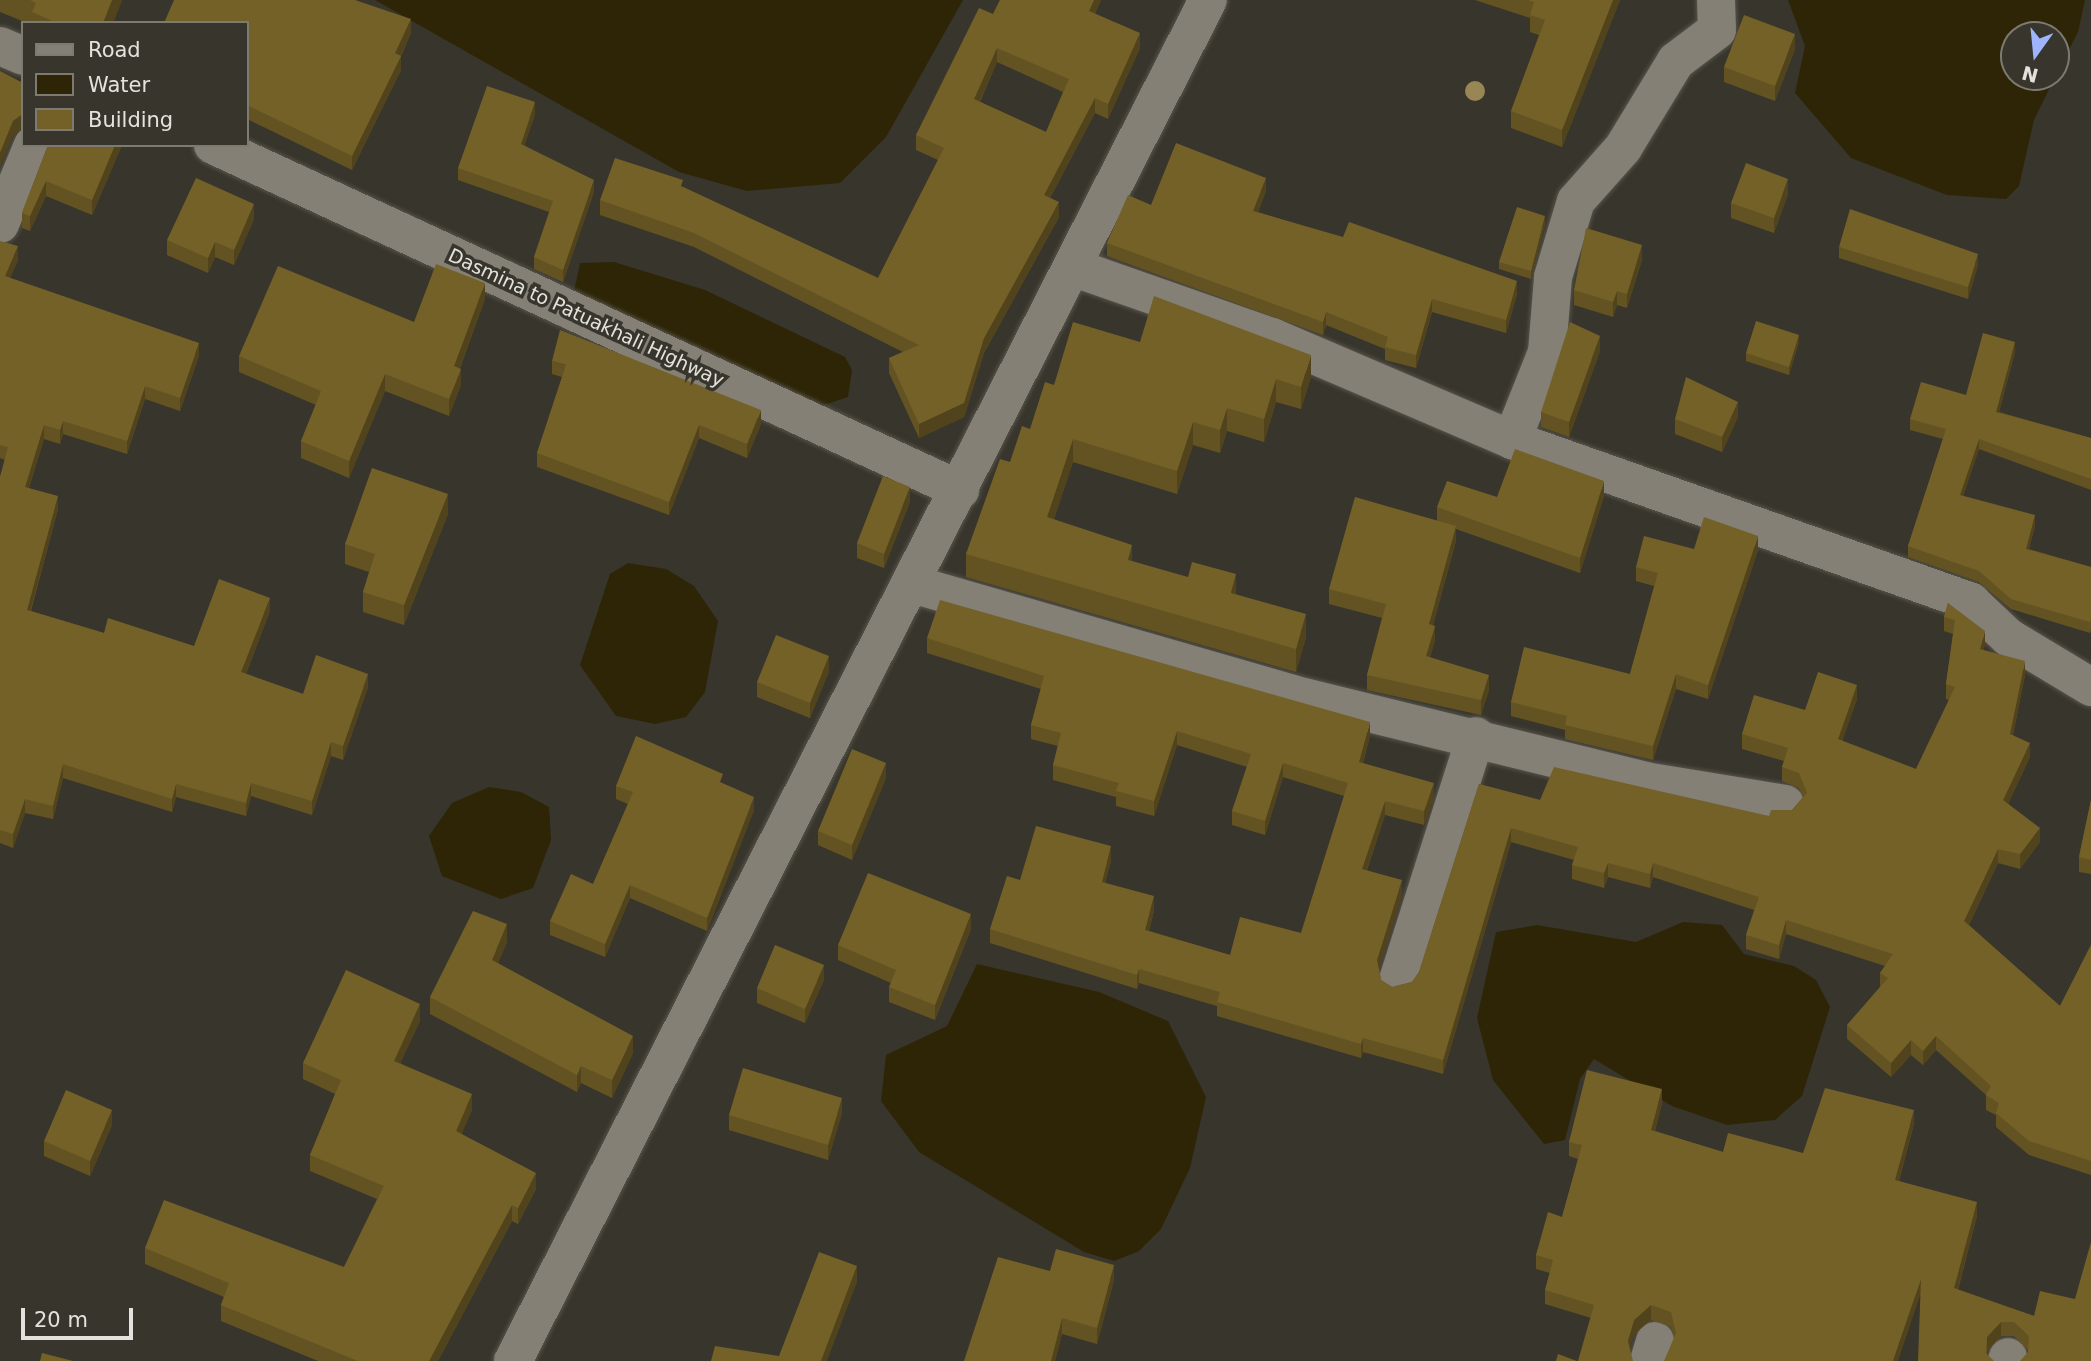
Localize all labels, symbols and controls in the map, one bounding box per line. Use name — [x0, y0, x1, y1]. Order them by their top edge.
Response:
legend — [21, 21, 248, 147]
north arrow — [2000, 21, 2070, 91]
text: Road — [88, 38, 141, 62]
text: N — [2020, 62, 2041, 87]
text: Water — [88, 73, 150, 97]
text: Building — [88, 108, 173, 132]
street label: Dasmina to Patuakhali Highway — [445, 244, 727, 392]
scale bar — [24, 1294, 136, 1338]
text: 20 m — [34, 1308, 88, 1332]

